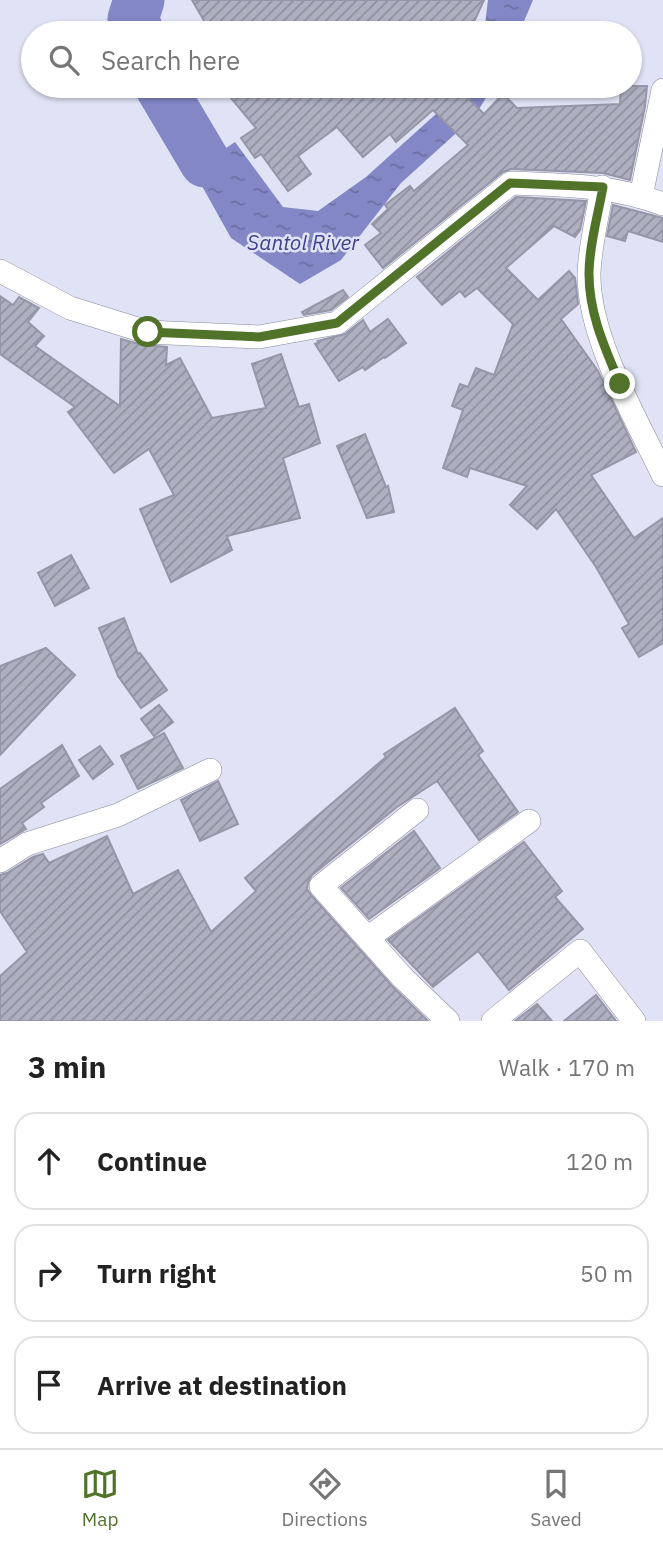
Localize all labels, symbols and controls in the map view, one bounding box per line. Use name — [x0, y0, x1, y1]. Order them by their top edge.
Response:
search box — [21, 21, 642, 98]
icon: search — [45, 41, 83, 79]
text: Search here — [101, 43, 240, 77]
water label: Santol River — [247, 228, 360, 256]
route start — [132, 316, 163, 347]
route end — [604, 368, 635, 399]
text: 3 min — [28, 1047, 106, 1086]
text: Walk · 170 m — [499, 1052, 635, 1082]
icon: ahead — [30, 1142, 68, 1180]
text: Continue — [97, 1144, 207, 1178]
text: 120 m — [566, 1146, 633, 1176]
icon: right — [30, 1254, 68, 1292]
text: Turn right — [97, 1256, 216, 1290]
text: 50 m — [580, 1258, 633, 1288]
icon: arrive — [30, 1366, 68, 1404]
text: Arrive at destination — [97, 1368, 347, 1402]
tab: Map — [81, 1465, 119, 1531]
tab: Directions — [281, 1465, 368, 1531]
tab: Saved — [530, 1465, 582, 1531]

